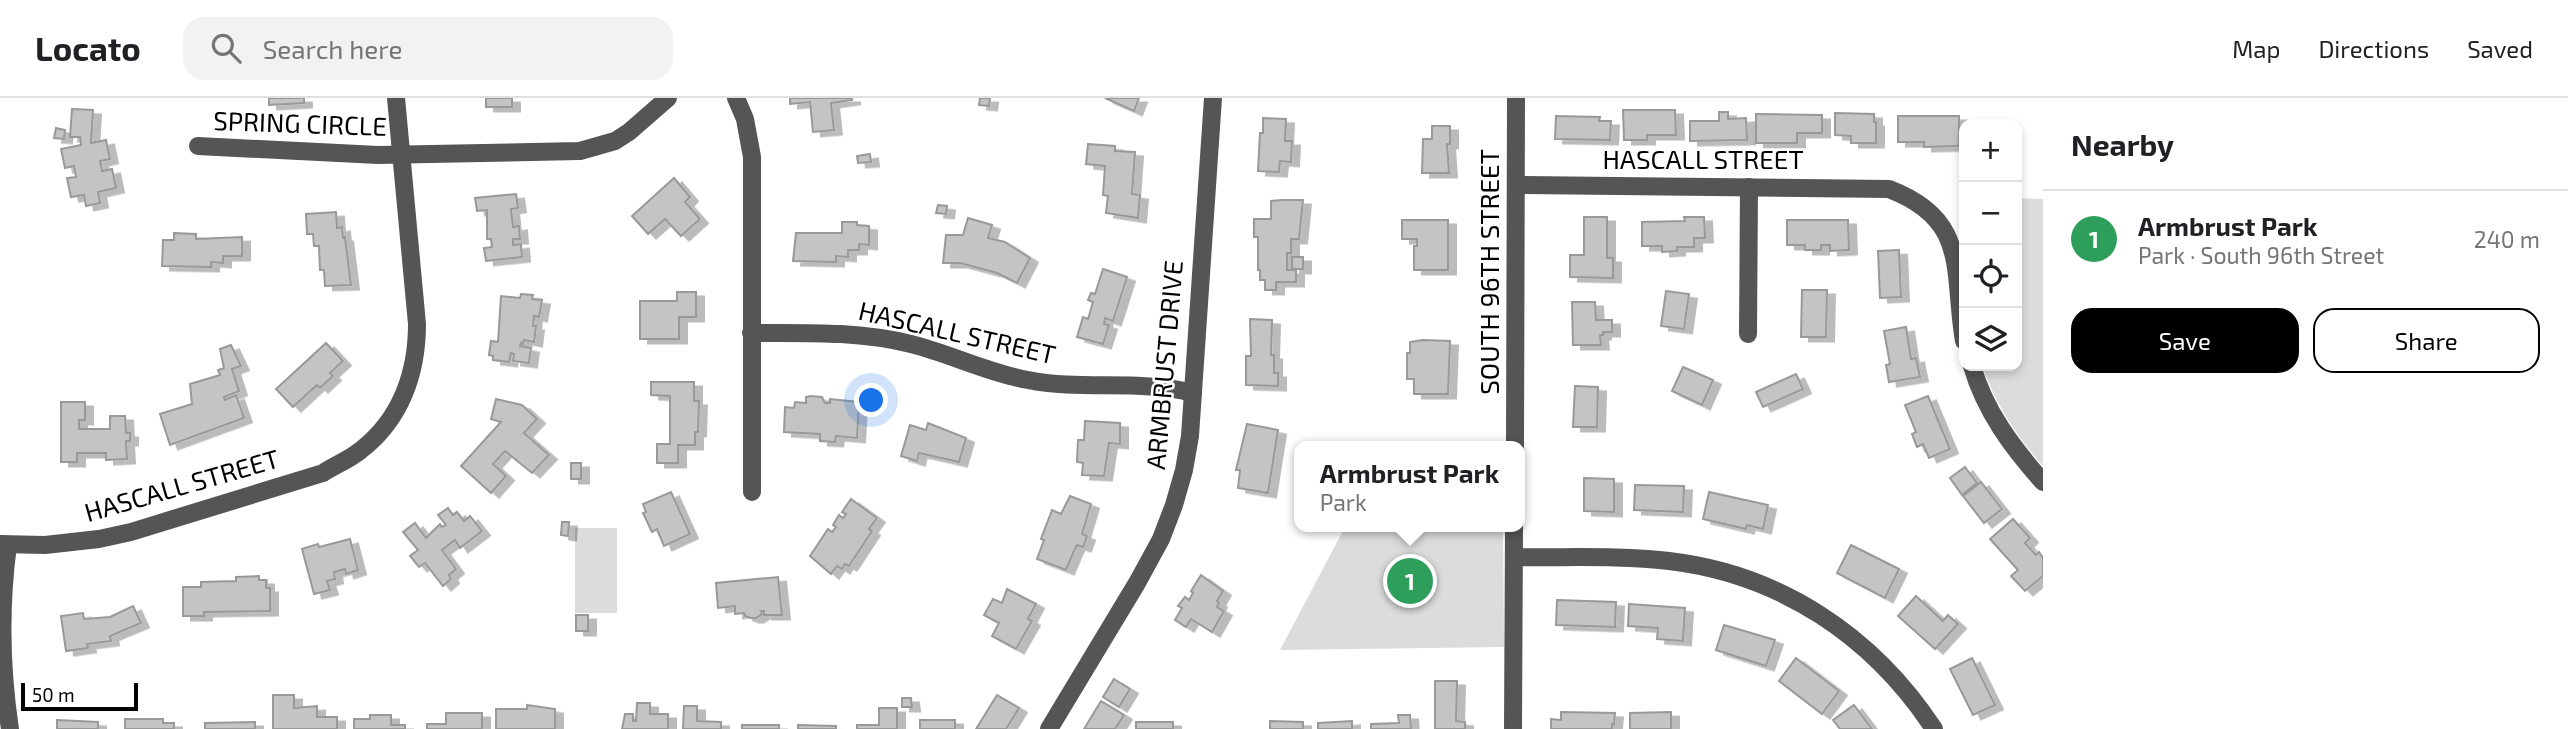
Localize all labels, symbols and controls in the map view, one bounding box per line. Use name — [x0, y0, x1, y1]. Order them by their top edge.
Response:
search box — [183, 17, 673, 80]
text: Locato — [35, 28, 141, 68]
icon: search — [207, 29, 245, 67]
text: Search here — [263, 33, 402, 64]
text: Map — [2232, 34, 2280, 63]
text: Directions — [2318, 34, 2429, 63]
text: Saved — [2467, 34, 2533, 63]
street label: SPRING CIRCLE — [213, 104, 387, 141]
map controls — [1959, 119, 2022, 371]
button: + — [1959, 119, 2022, 182]
text: Nearby — [2071, 126, 2174, 162]
street label: HASCALL STREET — [1602, 143, 1804, 174]
street label: SOUTH 96TH STREET — [1473, 149, 1504, 395]
button: − — [1959, 182, 2022, 245]
text: Armbrust Park — [2138, 210, 2317, 241]
text: 1 — [2089, 225, 2099, 253]
text: 240 m — [2474, 225, 2540, 253]
text: Park · South 96th Street — [2138, 241, 2384, 269]
button: locate — [1959, 245, 2022, 308]
street label: ARMBRUST DRIVE — [1139, 259, 1188, 471]
street label: HASCALL STREET — [856, 294, 1059, 369]
button: layers — [1959, 308, 2022, 371]
button: Save — [2071, 308, 2299, 373]
button: Share — [2313, 308, 2540, 373]
your location — [854, 383, 888, 417]
popup — [1294, 441, 1525, 532]
street label: HASCALL STREET — [81, 442, 282, 527]
text: Armbrust Park — [1320, 457, 1499, 488]
text: Park — [1320, 488, 1367, 516]
pin: 1 — [1387, 555, 1433, 607]
scale bar — [21, 680, 138, 712]
text: 50 m — [32, 683, 75, 706]

